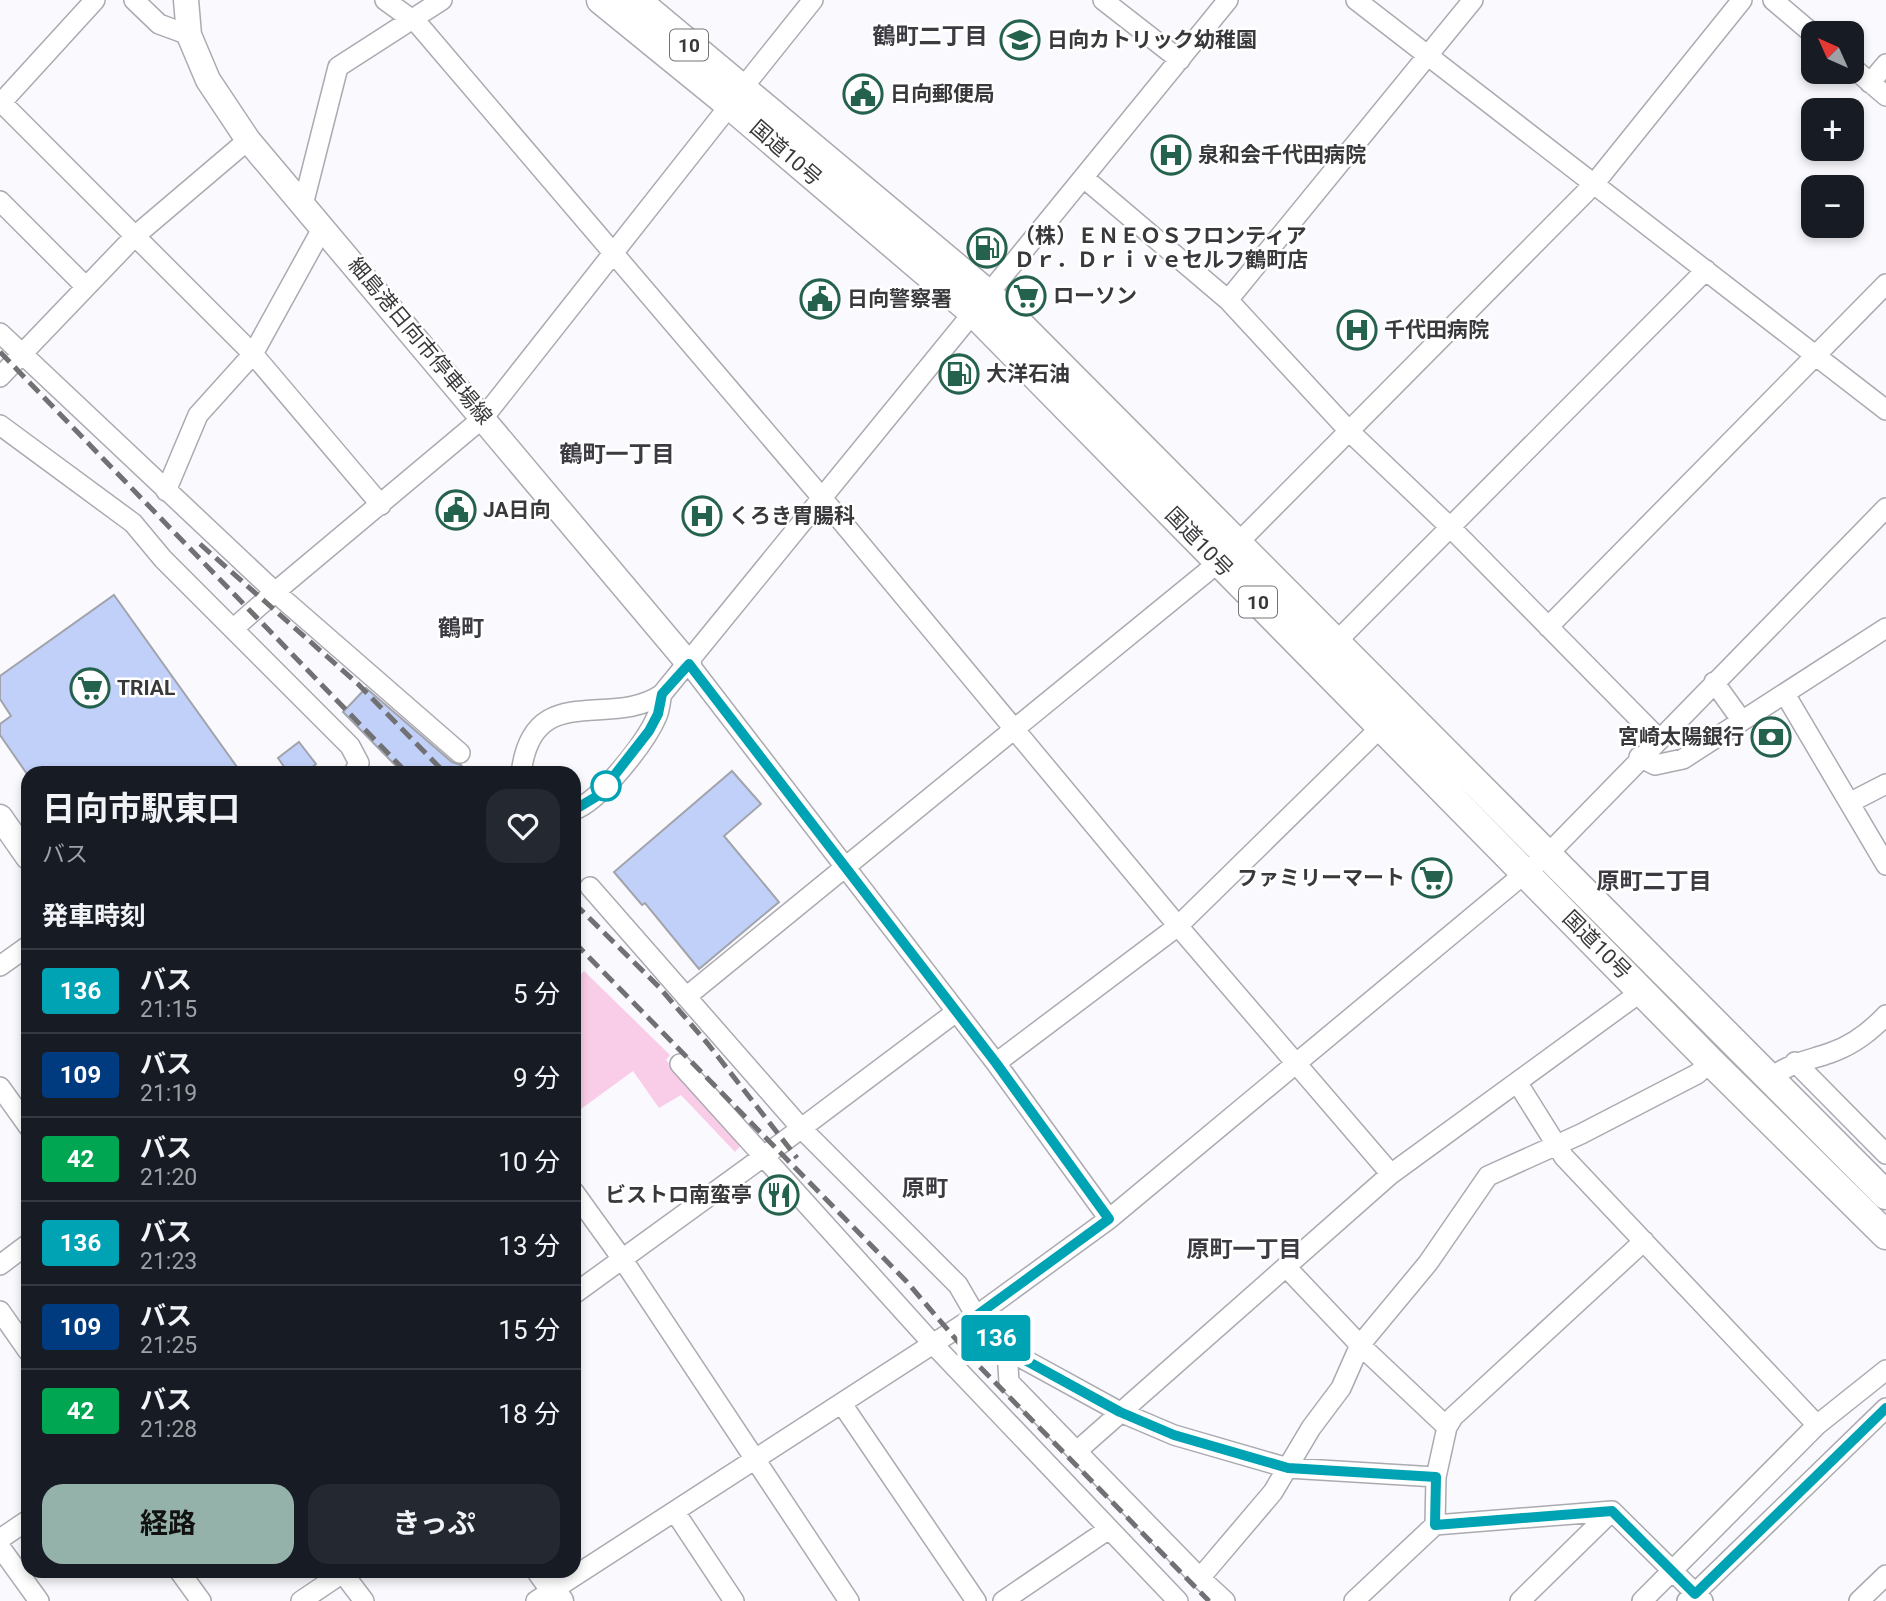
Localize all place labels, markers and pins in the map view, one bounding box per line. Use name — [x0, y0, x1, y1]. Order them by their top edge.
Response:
school or university icon: 日向カトリック幼稚園 — [999, 19, 1041, 61]
place label: 日向カトリック幼稚園 — [1047, 28, 1257, 52]
public building icon: 日向郵便局 — [842, 73, 884, 115]
place label: 日向郵便局 — [890, 82, 995, 106]
hospital icon: 泉和会千代田病院 — [1150, 134, 1192, 176]
place label: 泉和会千代田病院 — [1198, 143, 1366, 167]
place label: （株）ＥＮＥＯＳフロンティア Ｄｒ．Ｄｒｉｖｅセルフ鶴町店 — [1014, 224, 1308, 272]
fuel station icon: （株）ＥＮＥＯＳフロンティア Ｄｒ．Ｄｒｉｖｅセルフ鶴町店 — [966, 227, 1008, 269]
supermarket icon: ローソン — [1005, 275, 1047, 317]
public building icon: 日向警察署 — [799, 278, 841, 320]
place label: ローソン — [1053, 284, 1137, 308]
place label: 日向警察署 — [847, 287, 952, 311]
hospital icon: 千代田病院 — [1336, 309, 1378, 351]
place label: 千代田病院 — [1384, 318, 1489, 342]
fuel station icon: 大洋石油 — [938, 353, 980, 395]
place label: 大洋石油 — [986, 362, 1070, 386]
public building icon: JA日向 — [435, 489, 477, 531]
hospital icon: くろき胃腸科 — [681, 495, 723, 537]
place label: JA日向 — [483, 498, 551, 522]
place label: くろき胃腸科 — [729, 504, 855, 528]
supermarket icon: TRIAL — [69, 667, 111, 709]
place label: TRIAL — [117, 676, 175, 700]
bank icon: 宮崎太陽銀行 — [1750, 716, 1792, 758]
place label: 宮崎太陽銀行 — [1618, 725, 1744, 749]
unlabelled marker — [591, 771, 621, 801]
supermarket icon: ファミリーマート — [1411, 857, 1453, 899]
place label: ファミリーマート — [1237, 866, 1405, 890]
restaurant icon: ビストロ南蛮亭 — [758, 1174, 800, 1216]
place label: ビストロ南蛮亭 — [605, 1183, 752, 1207]

